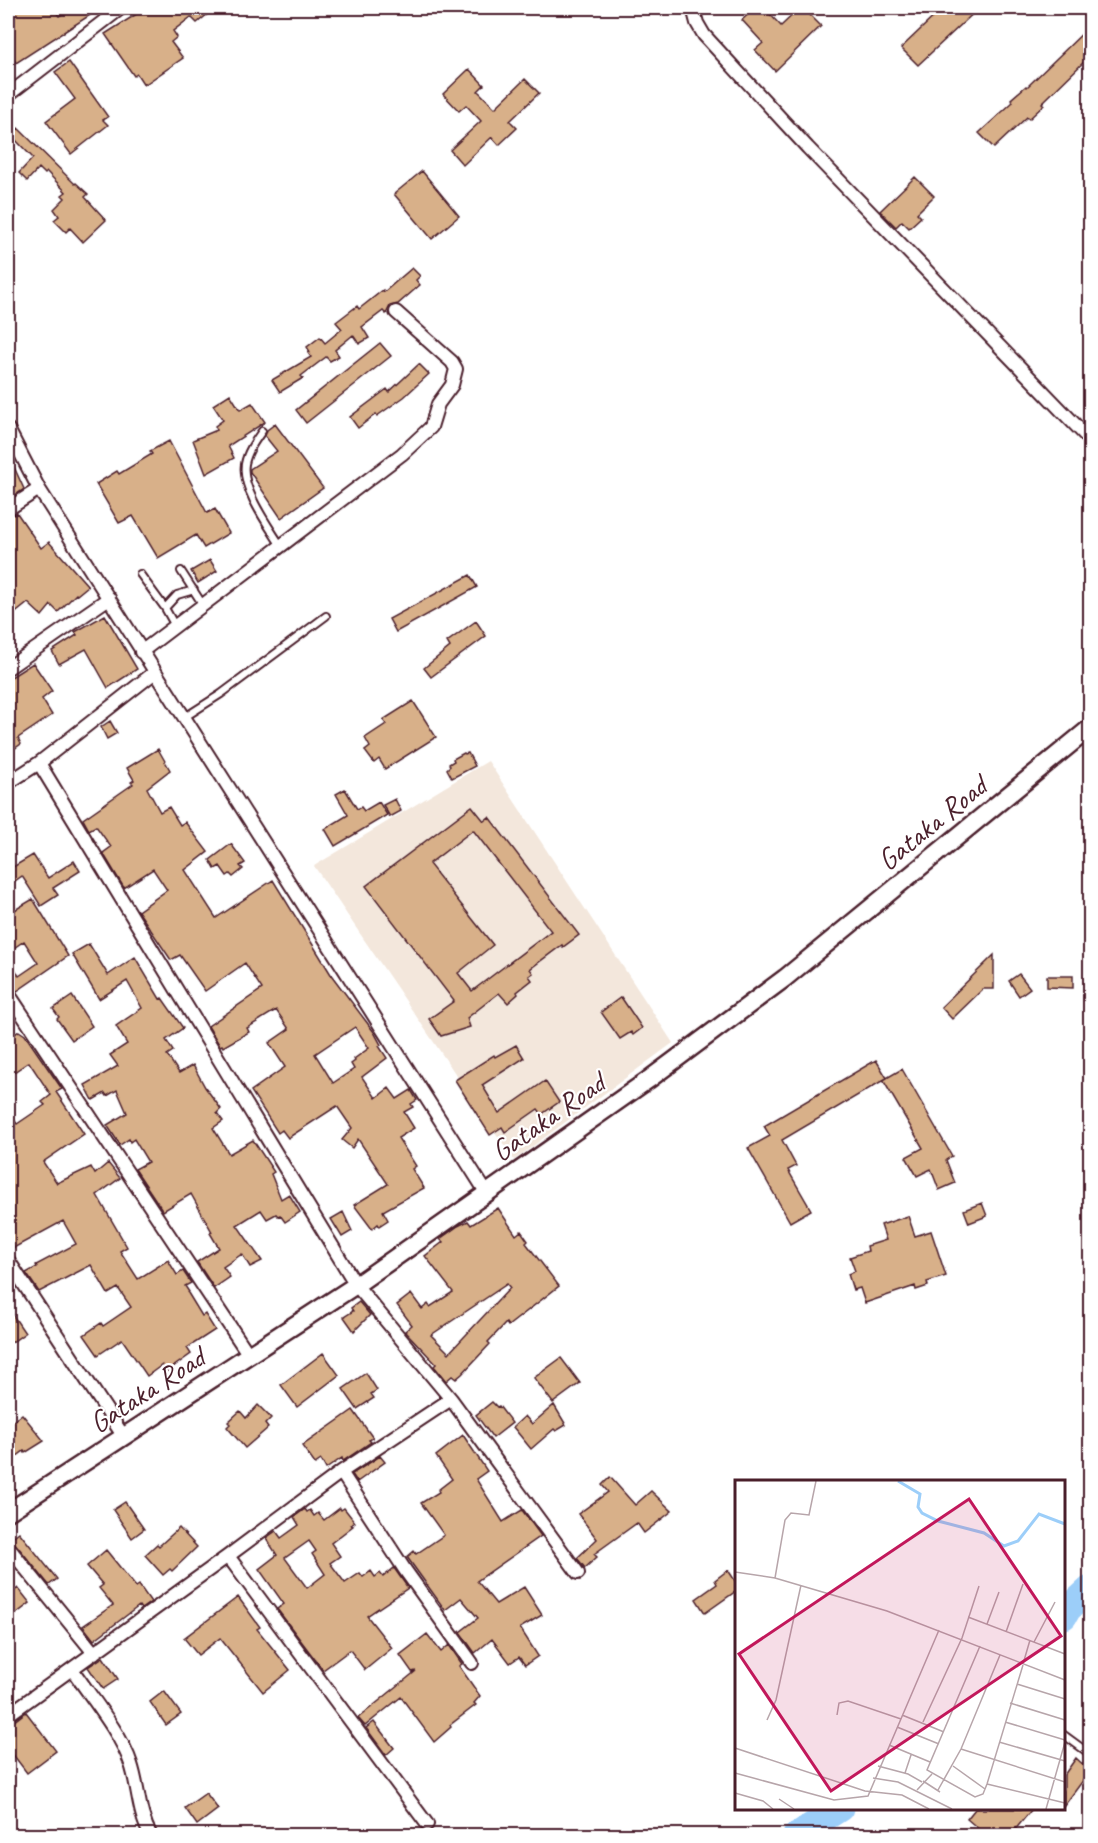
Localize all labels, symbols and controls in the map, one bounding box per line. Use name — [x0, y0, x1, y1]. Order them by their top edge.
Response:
street label: Gataka Road — [869, 765, 998, 879]
street label: Gataka Road — [484, 1062, 616, 1170]
street label: Gataka Road — [82, 1336, 216, 1441]
inset map — [735, 1480, 1065, 1810]

